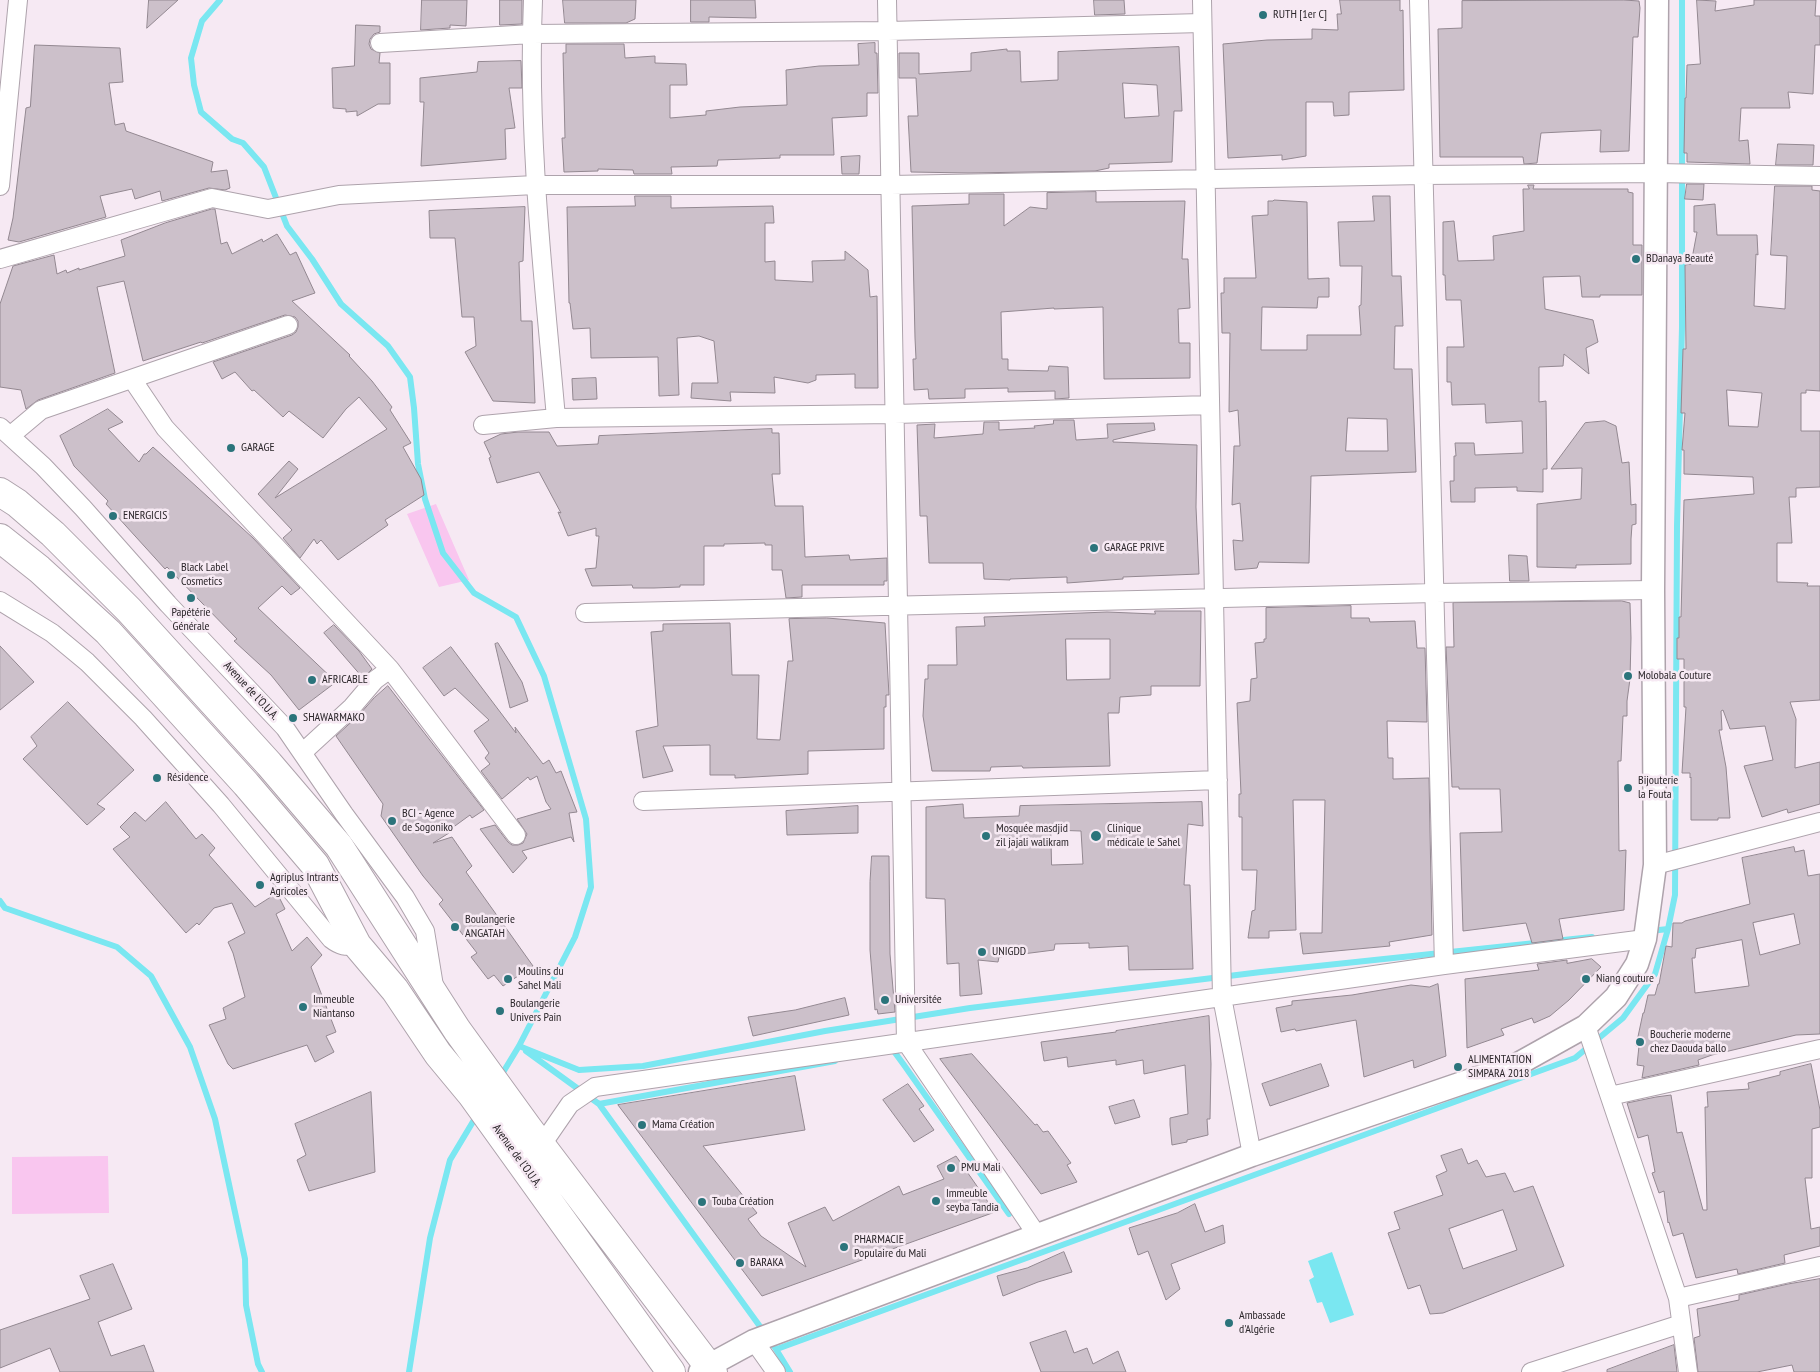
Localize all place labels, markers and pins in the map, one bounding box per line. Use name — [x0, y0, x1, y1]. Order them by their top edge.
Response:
place label: RUTH [1er C] — [1273, 8, 1327, 22]
marker: RUTH [1er C] — [1257, 9, 1269, 21]
place label: BDanaya Beauté — [1646, 252, 1713, 266]
marker: BDanaya Beauté — [1630, 253, 1642, 265]
place label: GARAGE — [241, 441, 275, 455]
marker: GARAGE — [225, 442, 237, 454]
place label: ENERGICIS — [123, 509, 167, 523]
marker: ENERGICIS — [107, 510, 119, 522]
place label: GARAGE PRIVE — [1104, 541, 1165, 555]
marker: GARAGE PRIVE — [1088, 542, 1100, 554]
place label: Black Label Cosmetics — [181, 561, 228, 589]
marker: Black Label Cosmetics — [165, 569, 177, 581]
marker: Papétérie Générale — [185, 592, 197, 604]
place label: Papétérie Générale — [171, 606, 211, 634]
place label: Molobala Couture — [1638, 669, 1711, 683]
marker: Molobala Couture — [1622, 670, 1634, 682]
place label: AFRICABLE — [322, 673, 368, 687]
marker: AFRICABLE — [306, 674, 318, 686]
place label: SHAWARMAKO — [303, 711, 365, 725]
marker: SHAWARMAKO — [287, 712, 299, 724]
place label: Résidence — [167, 771, 208, 785]
marker: Résidence — [151, 772, 163, 784]
place label: Bijouterie la Fouta — [1638, 774, 1678, 802]
marker: Bijouterie la Fouta — [1622, 782, 1634, 794]
place label: BCI - Agence de Sogoniko — [402, 807, 454, 835]
marker: BCI - Agence de Sogoniko — [386, 815, 398, 827]
place label: Mosquée masdjid zil jajali walikram — [996, 822, 1069, 850]
place label: Clinique médicale le Sahel — [1107, 822, 1180, 850]
marker: Clinique médicale le Sahel — [1089, 829, 1103, 843]
marker: Mosquée masdjid zil jajali walikram — [980, 830, 992, 842]
place label: Agriplus Intrants Agricoles — [270, 871, 339, 899]
marker: Agriplus Intrants Agricoles — [254, 879, 266, 891]
place label: Boulangerie ANGATAH — [465, 913, 515, 941]
marker: Boulangerie ANGATAH — [449, 921, 461, 933]
place label: UNIGDD — [992, 945, 1026, 959]
marker: UNIGDD — [976, 946, 988, 958]
place label: Moulins du Sahel Mali — [518, 965, 564, 993]
place label: Niang couture — [1596, 972, 1654, 986]
marker: Moulins du Sahel Mali — [502, 973, 514, 985]
marker: Niang couture — [1580, 973, 1592, 985]
place label: Immeuble Niantanso — [313, 993, 355, 1021]
place label: Universitée — [895, 993, 942, 1007]
marker: Universitée — [879, 994, 891, 1006]
place label: Boulangerie Univers Pain — [510, 997, 561, 1025]
marker: Immeuble Niantanso — [297, 1001, 309, 1013]
marker: Boulangerie Univers Pain — [494, 1005, 506, 1017]
place label: Boucherie moderne chez Daouda ballo — [1650, 1028, 1731, 1056]
marker: Boucherie moderne chez Daouda ballo — [1634, 1036, 1646, 1048]
place label: ALIMENTATION SIMPARA 2018 — [1468, 1053, 1532, 1081]
marker: ALIMENTATION SIMPARA 2018 — [1452, 1061, 1464, 1073]
place label: Mama Création — [652, 1118, 714, 1132]
marker: Mama Création — [636, 1119, 648, 1131]
place label: PMU Mali — [961, 1161, 1001, 1175]
marker: PMU Mali — [945, 1162, 957, 1174]
place label: Immeuble seyba Tandia — [946, 1187, 999, 1215]
place label: Touba Création — [712, 1195, 774, 1209]
marker: Immeuble seyba Tandia — [930, 1195, 942, 1207]
marker: Touba Création — [696, 1196, 708, 1208]
place label: PHARMACIE Populaire du Mali — [854, 1233, 926, 1261]
marker: PHARMACIE Populaire du Mali — [838, 1241, 850, 1253]
place label: BARAKA — [750, 1256, 784, 1270]
marker: BARAKA — [734, 1257, 746, 1269]
place label: Ambassade d'Algérie — [1239, 1309, 1286, 1337]
marker: Ambassade d'Algérie — [1223, 1317, 1235, 1329]

